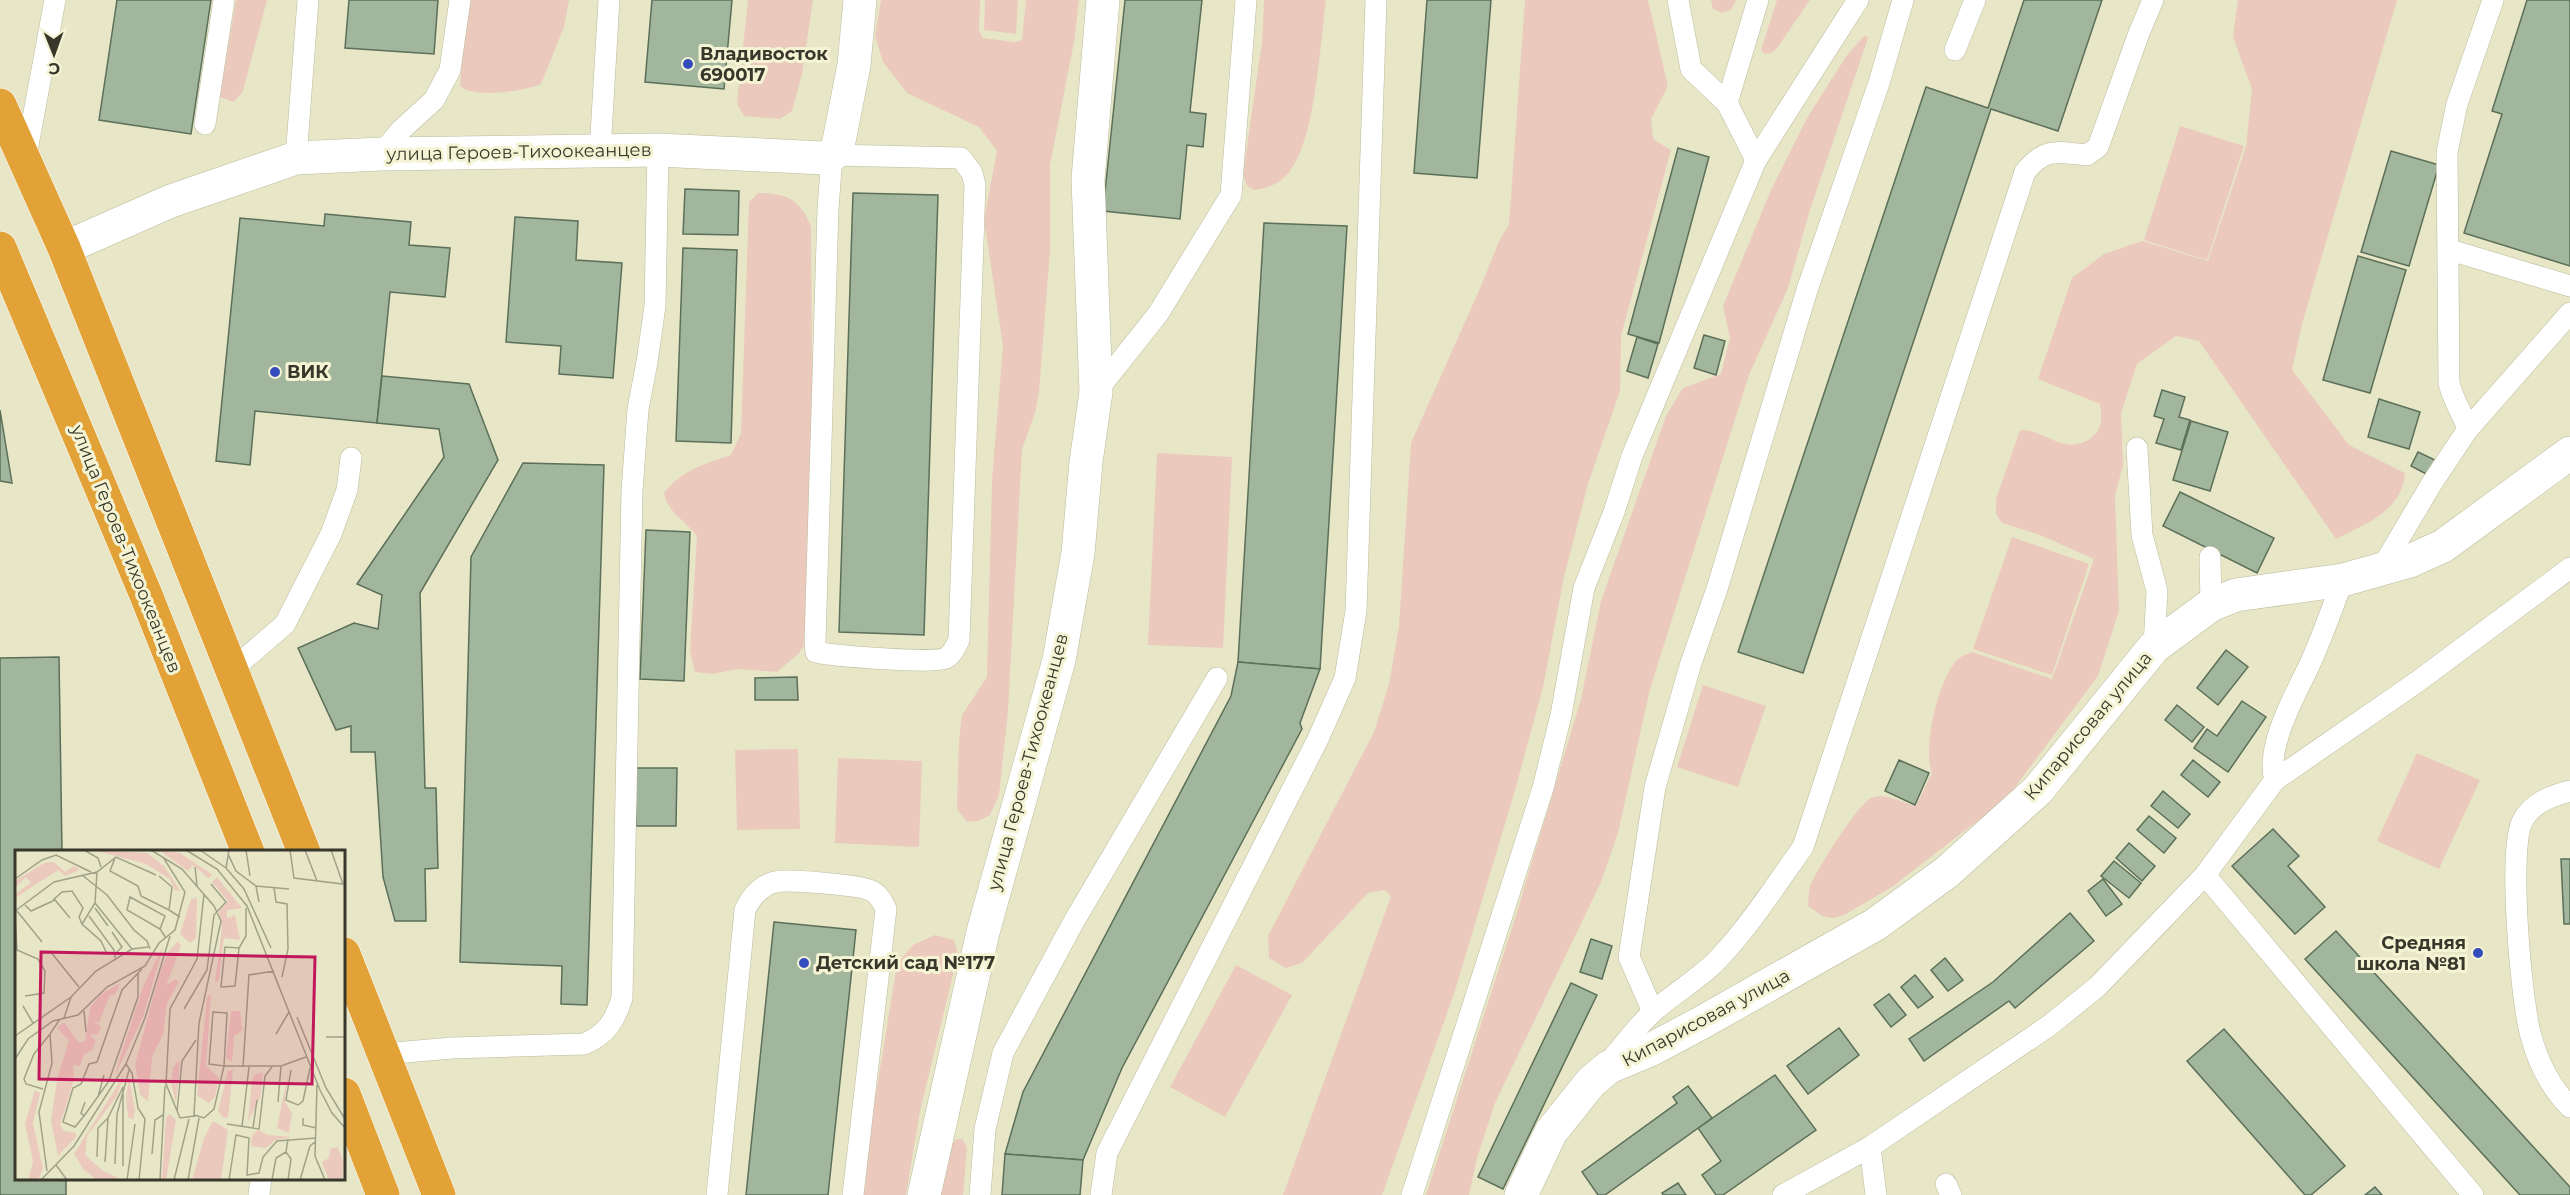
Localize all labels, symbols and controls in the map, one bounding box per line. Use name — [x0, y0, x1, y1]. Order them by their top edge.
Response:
north arrow — [24, 24, 84, 84]
place label: Владивосток 690017 — [700, 43, 828, 86]
marker: Владивосток 690017 — [681, 57, 695, 71]
text: С — [48, 59, 60, 78]
street label: улица Героев-Тихоокеанцев — [385, 139, 652, 165]
place label: ВИК — [287, 361, 329, 383]
marker: ВИК — [268, 365, 282, 379]
street label: улица Героев-Тихоокеанцев — [66, 421, 186, 676]
street label: улица Героев-Тихоокеанцев — [983, 631, 1073, 894]
street label: Кипарисовая улица — [2020, 647, 2156, 805]
inset map — [15, 850, 345, 1180]
place label: Средняя школа №81 — [2357, 932, 2466, 975]
marker: Средняя школа №81 — [2471, 946, 2485, 960]
place label: Детский сад №177 — [816, 952, 995, 974]
marker: Детский сад №177 — [797, 956, 811, 970]
street label: Кипарисовая улица — [1618, 964, 1794, 1072]

